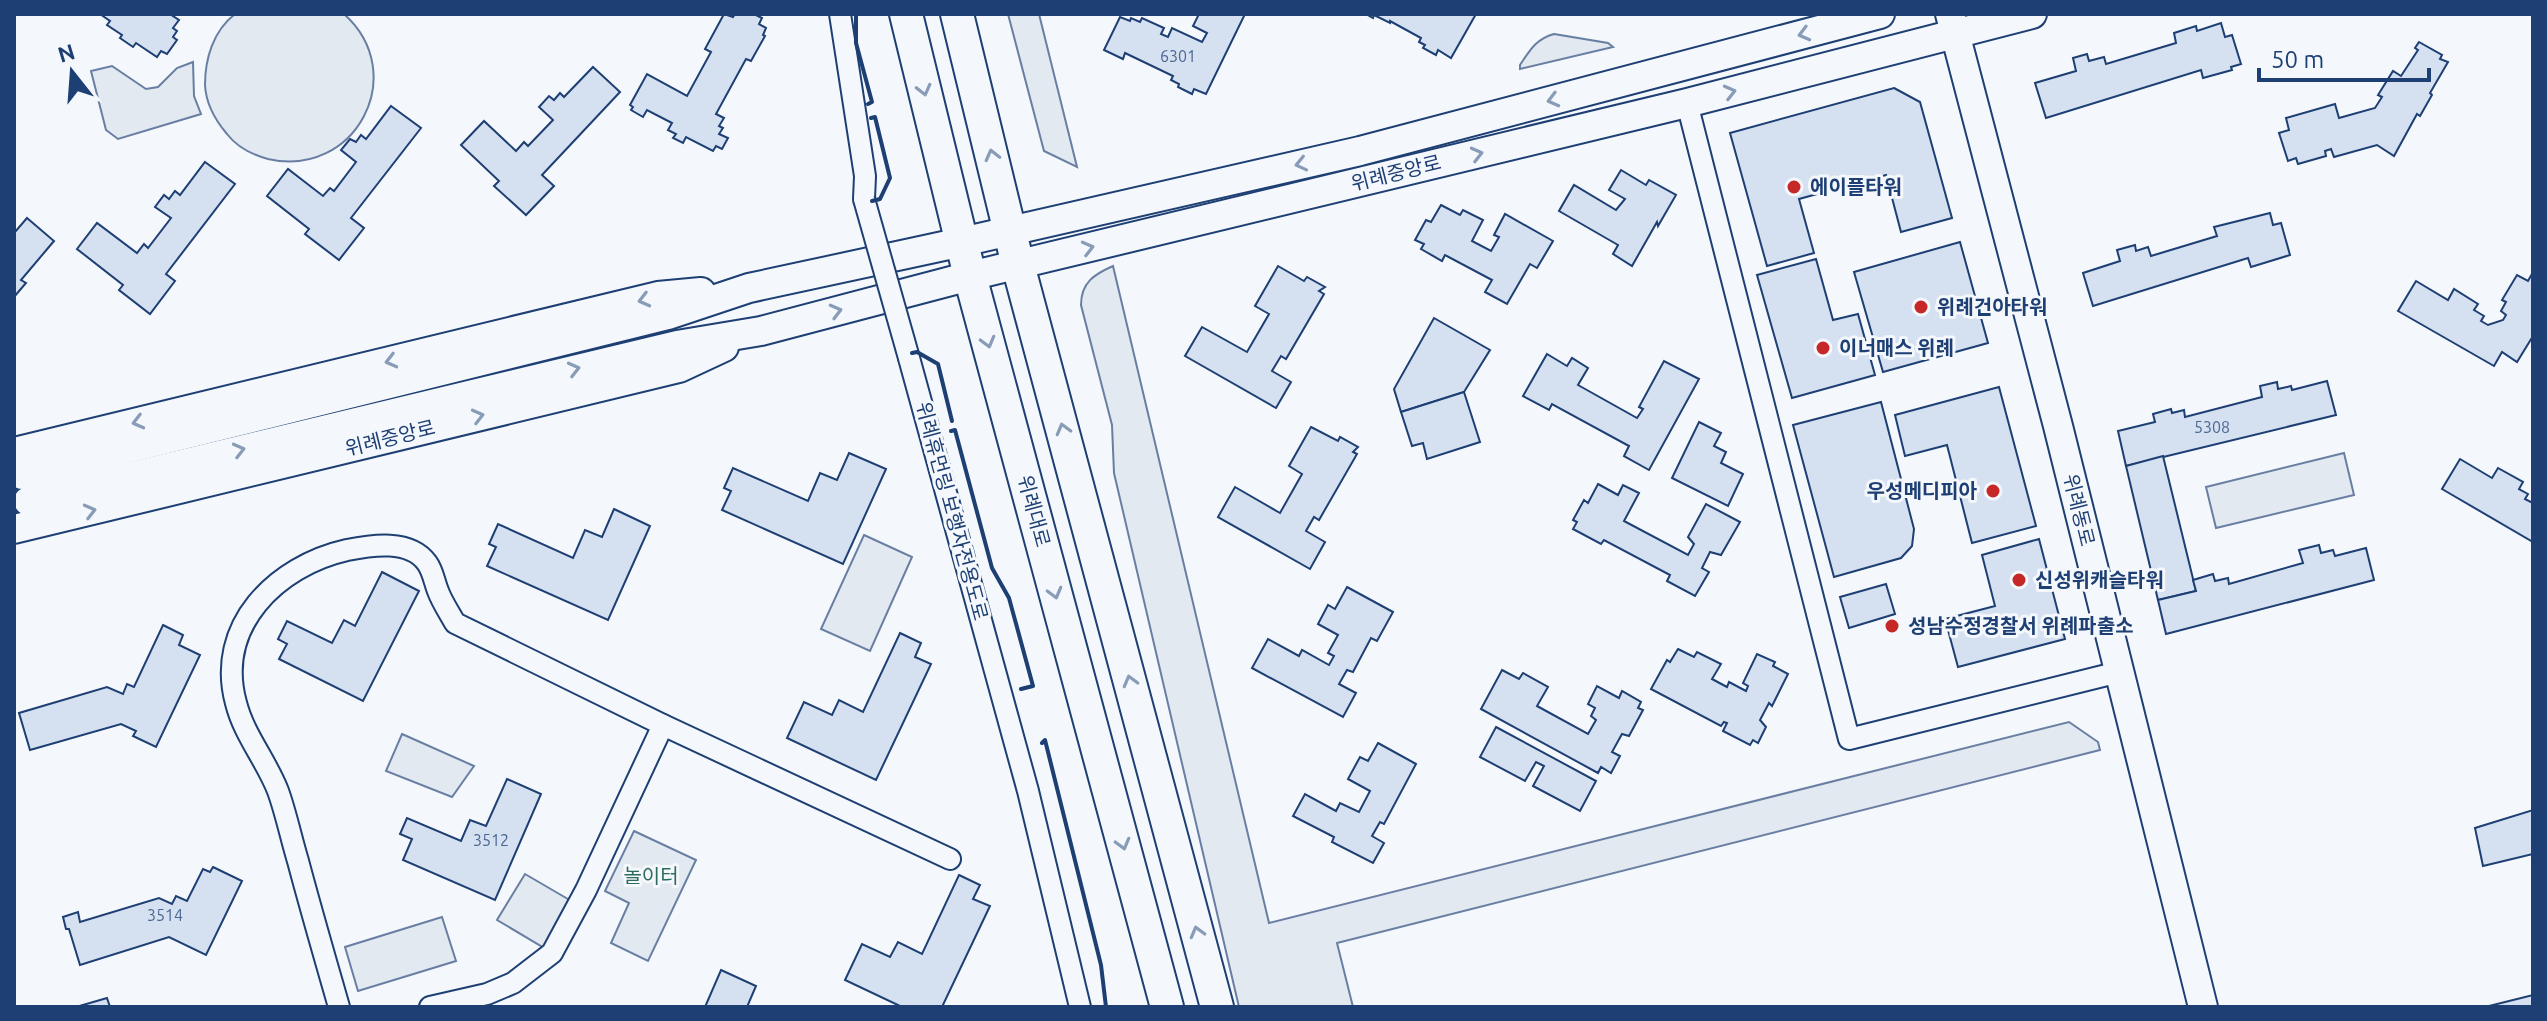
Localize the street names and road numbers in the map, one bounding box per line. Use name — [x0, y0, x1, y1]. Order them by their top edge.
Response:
street label: 위례중앙로 — [1348, 150, 1443, 195]
street label: 위례휴먼링 보행자전용도로 — [912, 399, 993, 623]
street label: 위례중앙로 — [342, 415, 437, 460]
street label: 위례동로 — [2059, 471, 2100, 548]
street label: 위례대로 — [1014, 472, 1055, 549]

